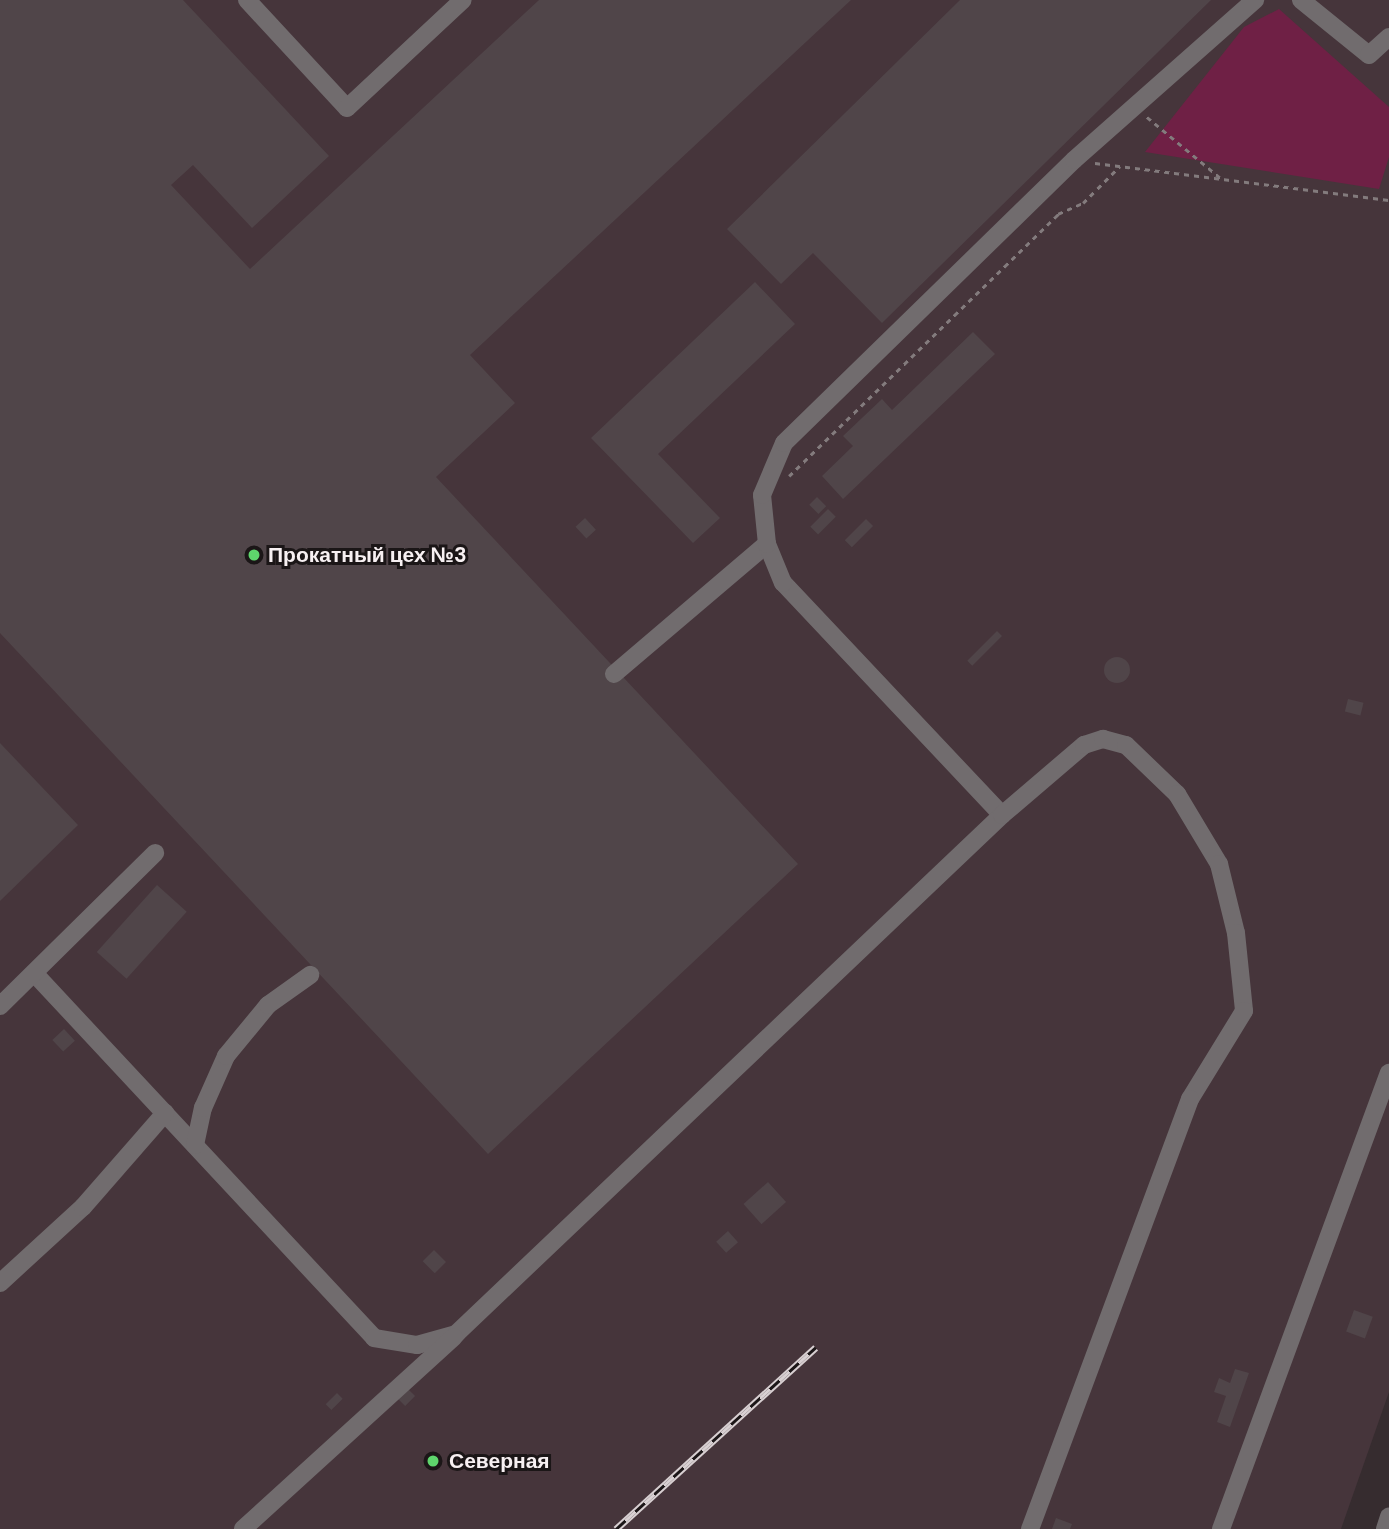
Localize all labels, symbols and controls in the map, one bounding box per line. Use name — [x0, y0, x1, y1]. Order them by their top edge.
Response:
place label: Прокатный цех №3 — [268, 542, 467, 568]
marker: Прокатный цех №3 — [246, 547, 262, 563]
place label: Северная — [449, 1448, 550, 1474]
marker: Северная — [423, 1451, 443, 1471]

